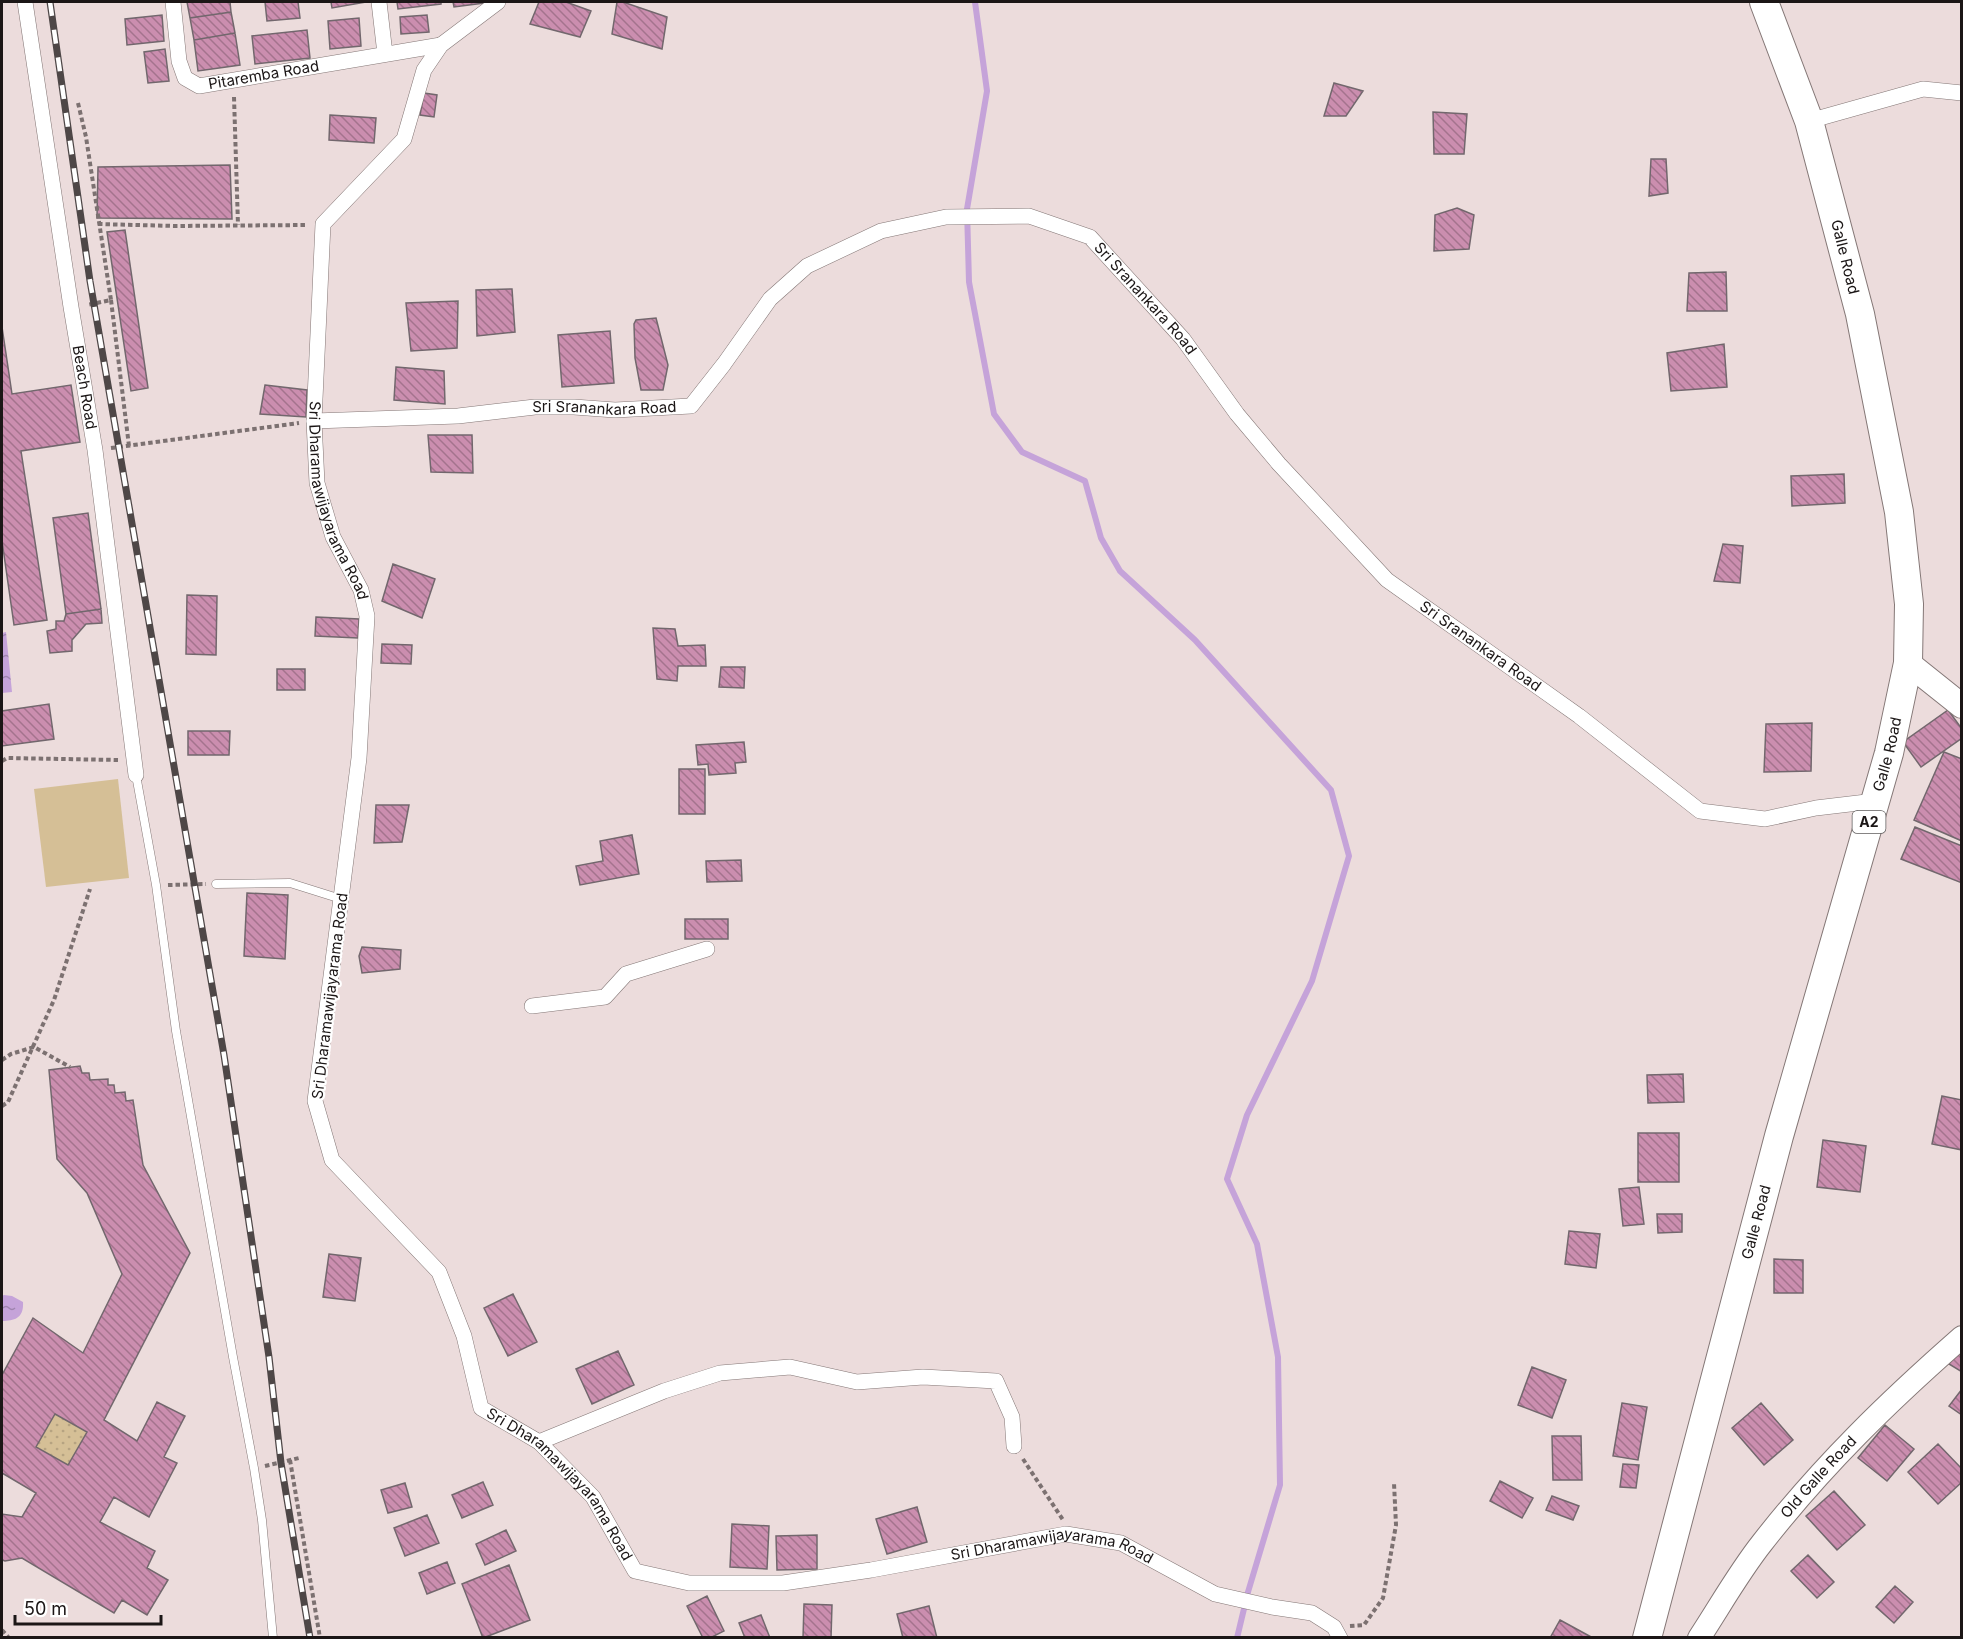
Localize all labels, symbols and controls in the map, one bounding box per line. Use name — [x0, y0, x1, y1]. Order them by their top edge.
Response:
street label: Pitaremba Road — [207, 56, 320, 93]
street label: Galle Road — [1827, 218, 1864, 296]
street label: Sri Sranankara Road — [1090, 238, 1201, 358]
street label: Beach Road — [69, 344, 101, 431]
street label: Sri Sranankara Road — [532, 397, 677, 419]
street label: Sri Dharamawijayarama Road — [305, 401, 373, 601]
street label: Sri Sranankara Road — [1416, 596, 1545, 695]
street label: Galle Road — [1868, 715, 1905, 794]
road number: A2 — [1852, 811, 1886, 833]
street label: Sri Dharamawijayarama Road — [307, 892, 352, 1100]
street label: Galle Road — [1737, 1183, 1775, 1261]
street label: Sri Dharamawijayarama Road — [483, 1403, 637, 1564]
street label: Old Galle Road — [1776, 1431, 1860, 1522]
street label: Sri Dharamawijayarama Road — [949, 1524, 1157, 1568]
scale bar — [15, 1588, 160, 1626]
text: 50 m — [24, 1598, 67, 1619]

